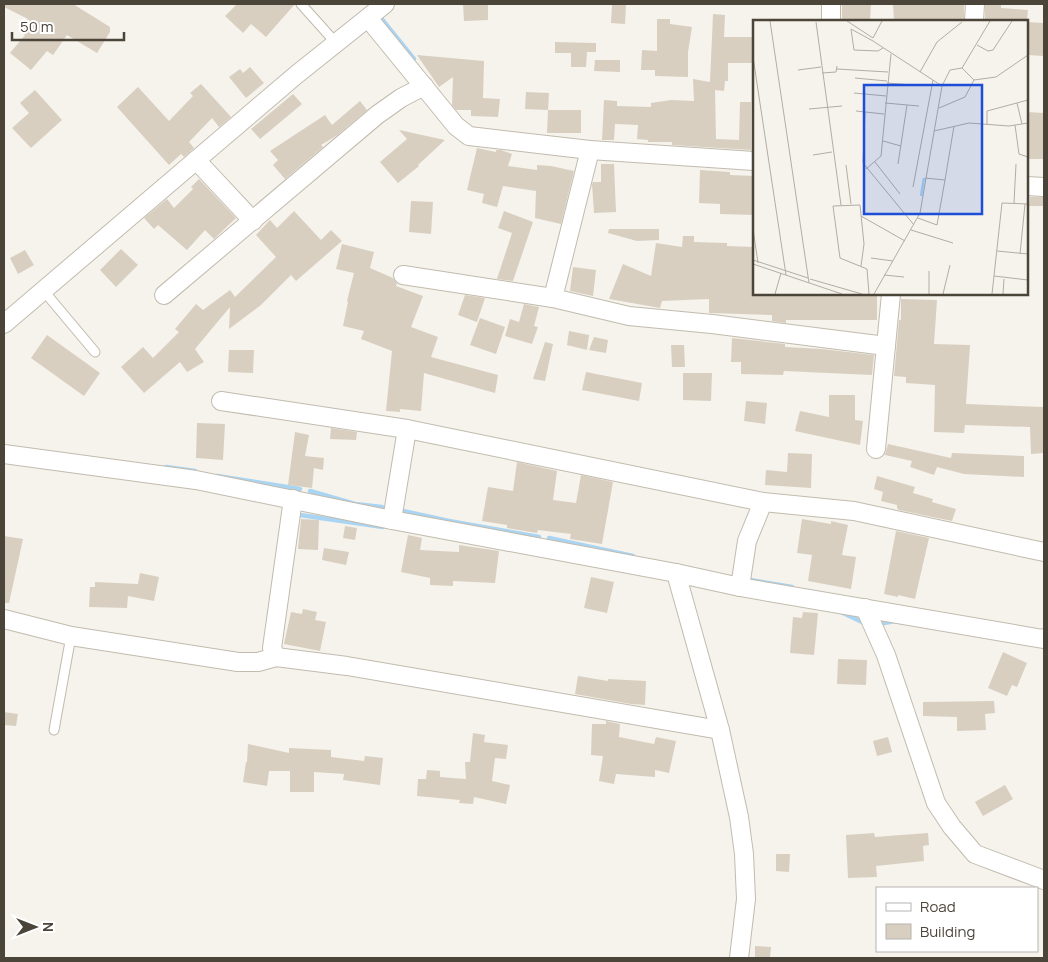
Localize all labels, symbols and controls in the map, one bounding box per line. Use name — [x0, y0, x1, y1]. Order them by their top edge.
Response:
scale bar — [12, 10, 125, 42]
text: 50 m — [20, 16, 54, 37]
inset map — [753, 20, 1028, 295]
legend — [876, 887, 1038, 952]
text: Road — [920, 896, 956, 917]
north arrow — [10, 902, 60, 952]
text: Building — [920, 921, 975, 942]
text: N — [39, 922, 58, 932]

